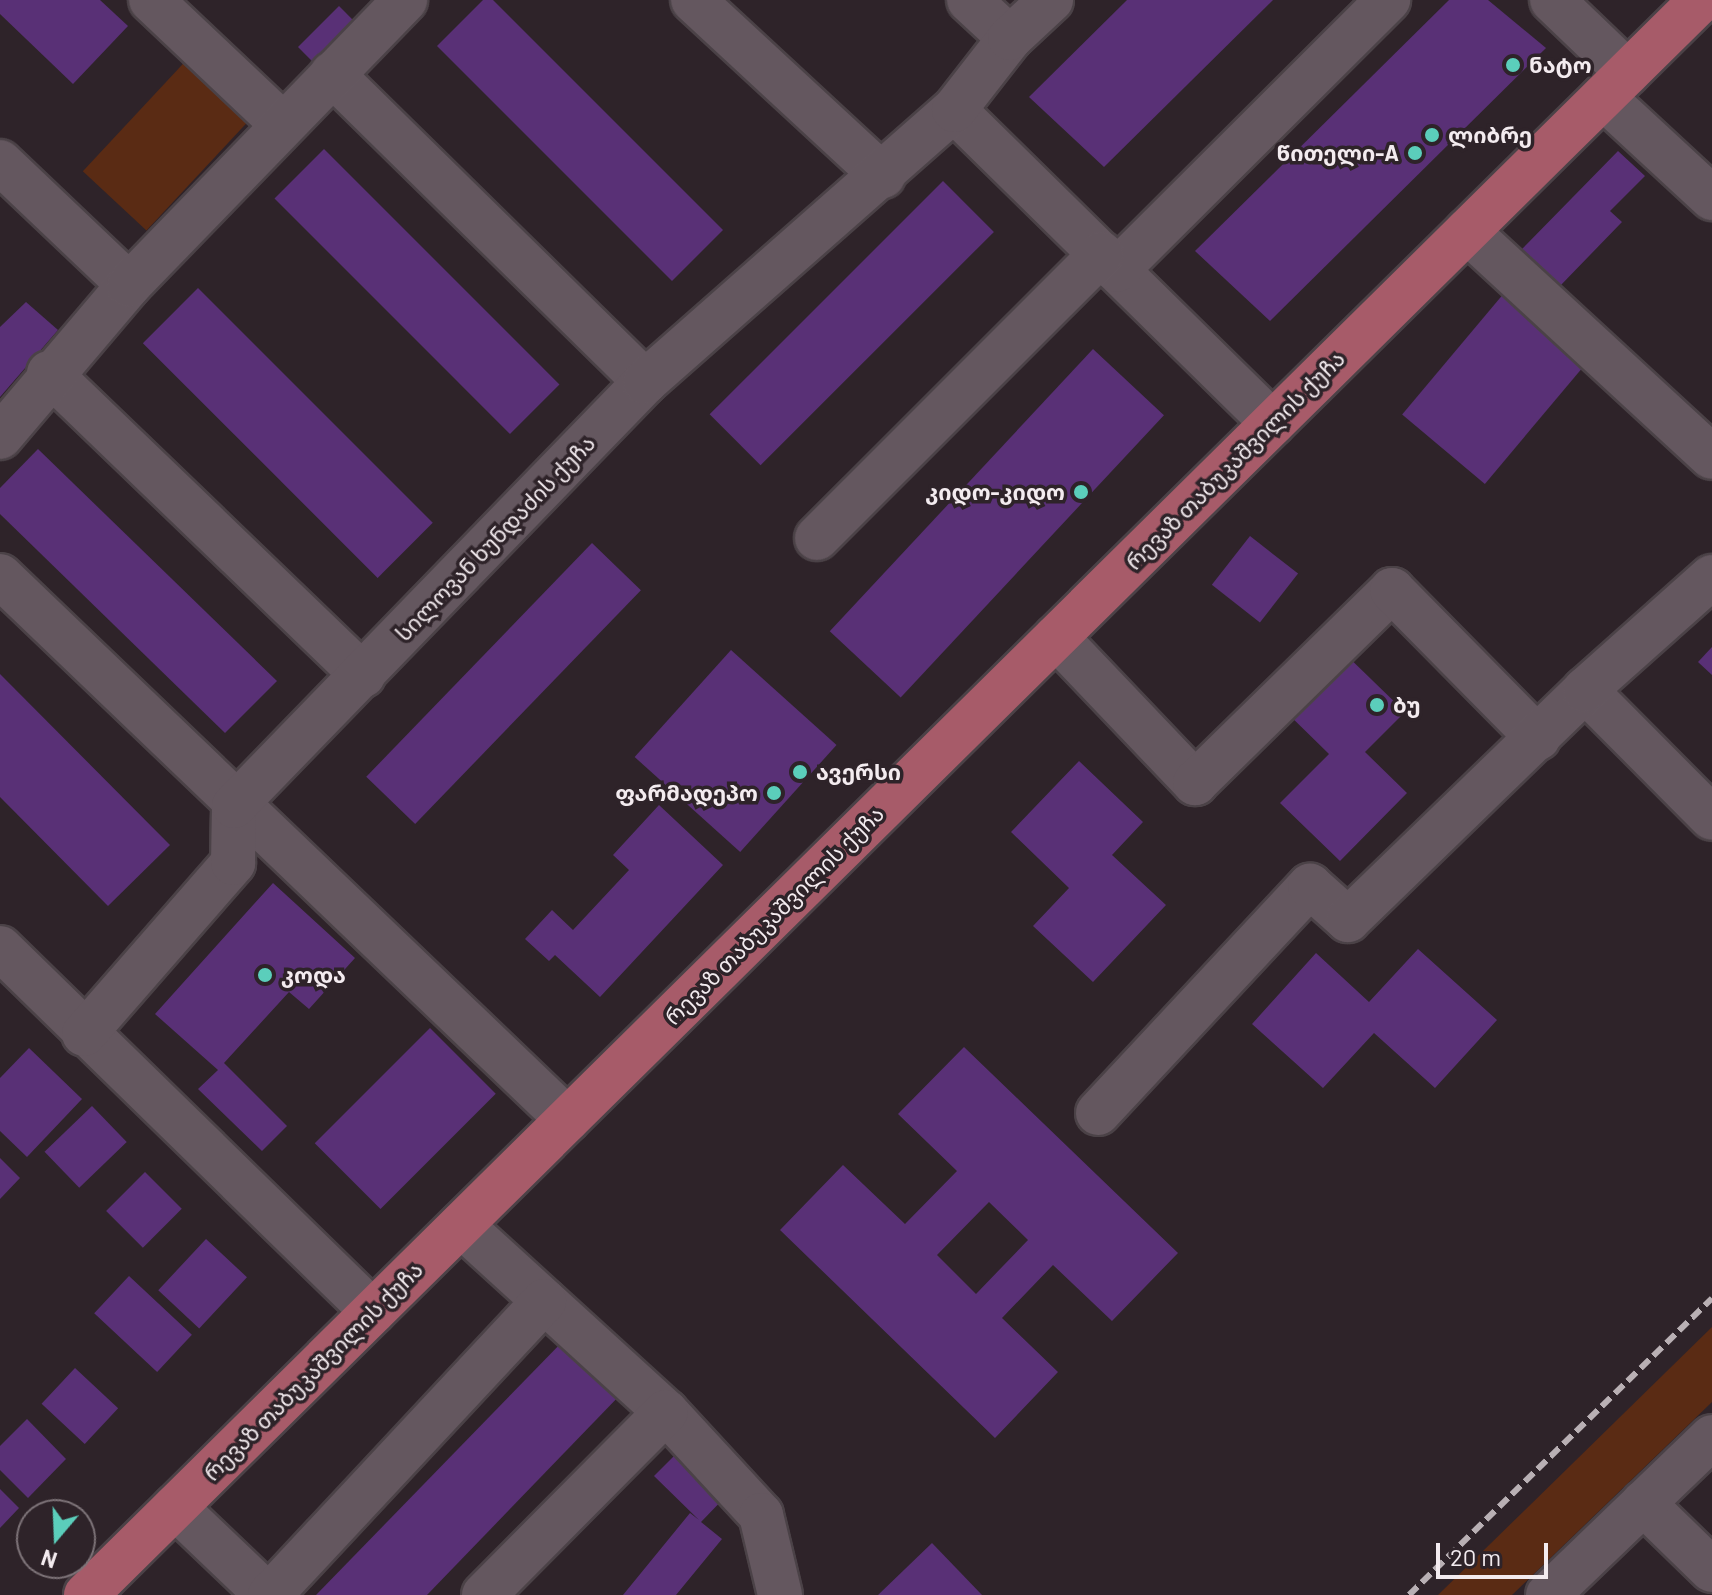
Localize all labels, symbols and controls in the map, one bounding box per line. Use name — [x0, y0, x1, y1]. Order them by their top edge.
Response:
place label: ნატო — [1529, 52, 1592, 78]
marker: ნატო — [1504, 56, 1522, 74]
place label: ლიბრე — [1448, 122, 1532, 148]
marker: ლიბრე — [1423, 126, 1441, 144]
place label: წითელი-A — [1277, 140, 1399, 166]
marker: წითელი-A — [1406, 144, 1424, 162]
street label: რევაზ თაბუკაშვილის ქუჩა — [1120, 345, 1350, 575]
street label: სილოვან ხუნდაძის ქუჩა — [390, 430, 600, 646]
place label: კიდო-კიდო — [925, 479, 1065, 505]
marker: კიდო-კიდო — [1072, 483, 1090, 501]
place label: ბუ — [1393, 692, 1421, 718]
marker: ბუ — [1368, 696, 1386, 714]
place label: ავერსი — [816, 759, 901, 785]
marker: ავერსი — [791, 763, 809, 781]
place label: ფარმადეპო — [615, 780, 758, 806]
marker: ფარმადეპო — [765, 784, 783, 802]
street label: რევაზ თაბუკაშვილის ქუჩა — [659, 800, 889, 1030]
place label: კოდა — [281, 962, 346, 988]
marker: კოდა — [256, 966, 274, 984]
street label: რევაზ თაბუკაშვილის ქუჩა — [198, 1256, 428, 1486]
north arrow — [16, 1499, 96, 1579]
scale bar — [1440, 1527, 1552, 1577]
text: 20 m — [1450, 1542, 1501, 1571]
text: N — [38, 1545, 60, 1574]

